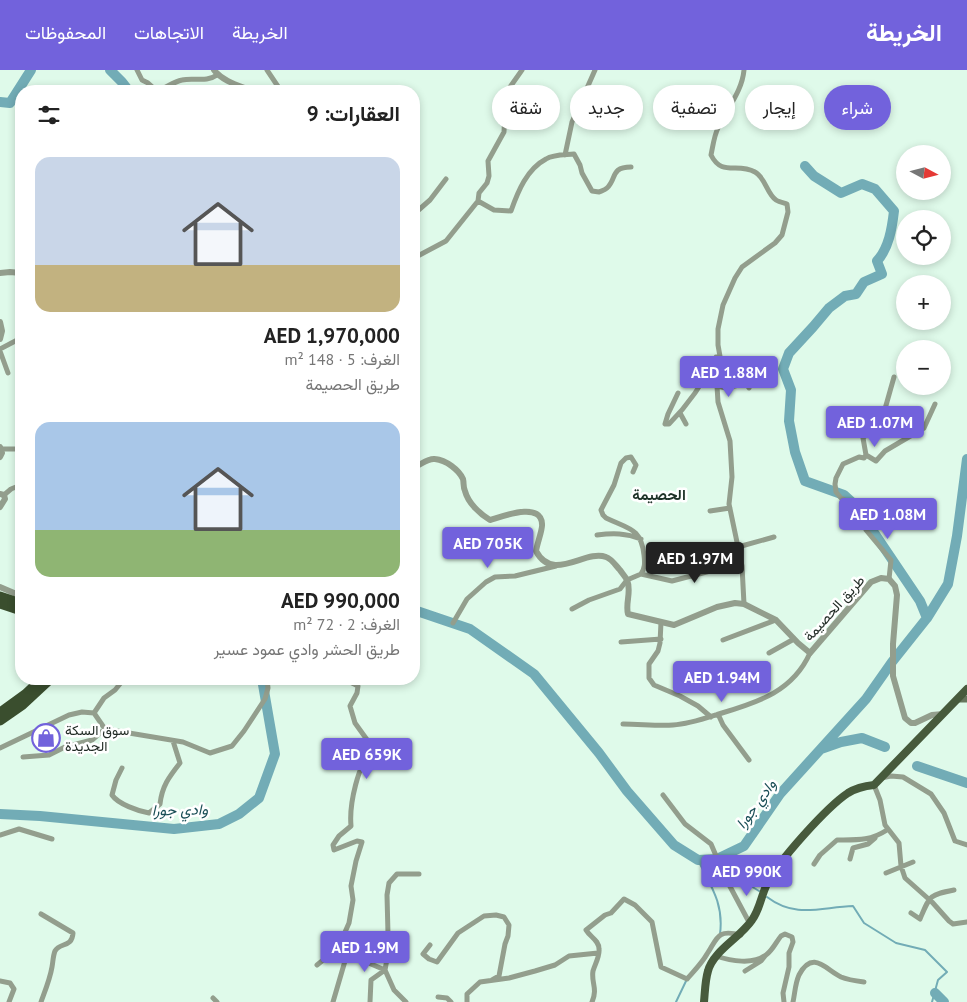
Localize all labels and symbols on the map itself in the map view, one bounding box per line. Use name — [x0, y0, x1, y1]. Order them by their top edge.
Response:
north arrow — [896, 145, 951, 200]
pin: AED 1.88M — [672, 356, 786, 398]
pin: AED 1.07M — [818, 406, 932, 448]
district label: الحصيمة — [632, 485, 686, 504]
pin: AED 1.08M — [831, 498, 945, 540]
pin: AED 705K — [436, 526, 540, 569]
pin: AED 1.97M — [638, 542, 752, 584]
street label: طريق الحصيمة — [800, 571, 868, 645]
pin: AED 1.94M — [665, 660, 779, 703]
place label: سوق السكة الجديدة — [65, 721, 129, 755]
shop icon: سوق السكة الجديدة — [31, 723, 61, 753]
pin: AED 659K — [315, 738, 419, 780]
water label: وادي جورا — [731, 775, 782, 834]
water label: وادي جورا — [152, 800, 209, 822]
pin: AED 990K — [695, 854, 799, 897]
pin: AED 1.9M — [313, 930, 417, 973]

